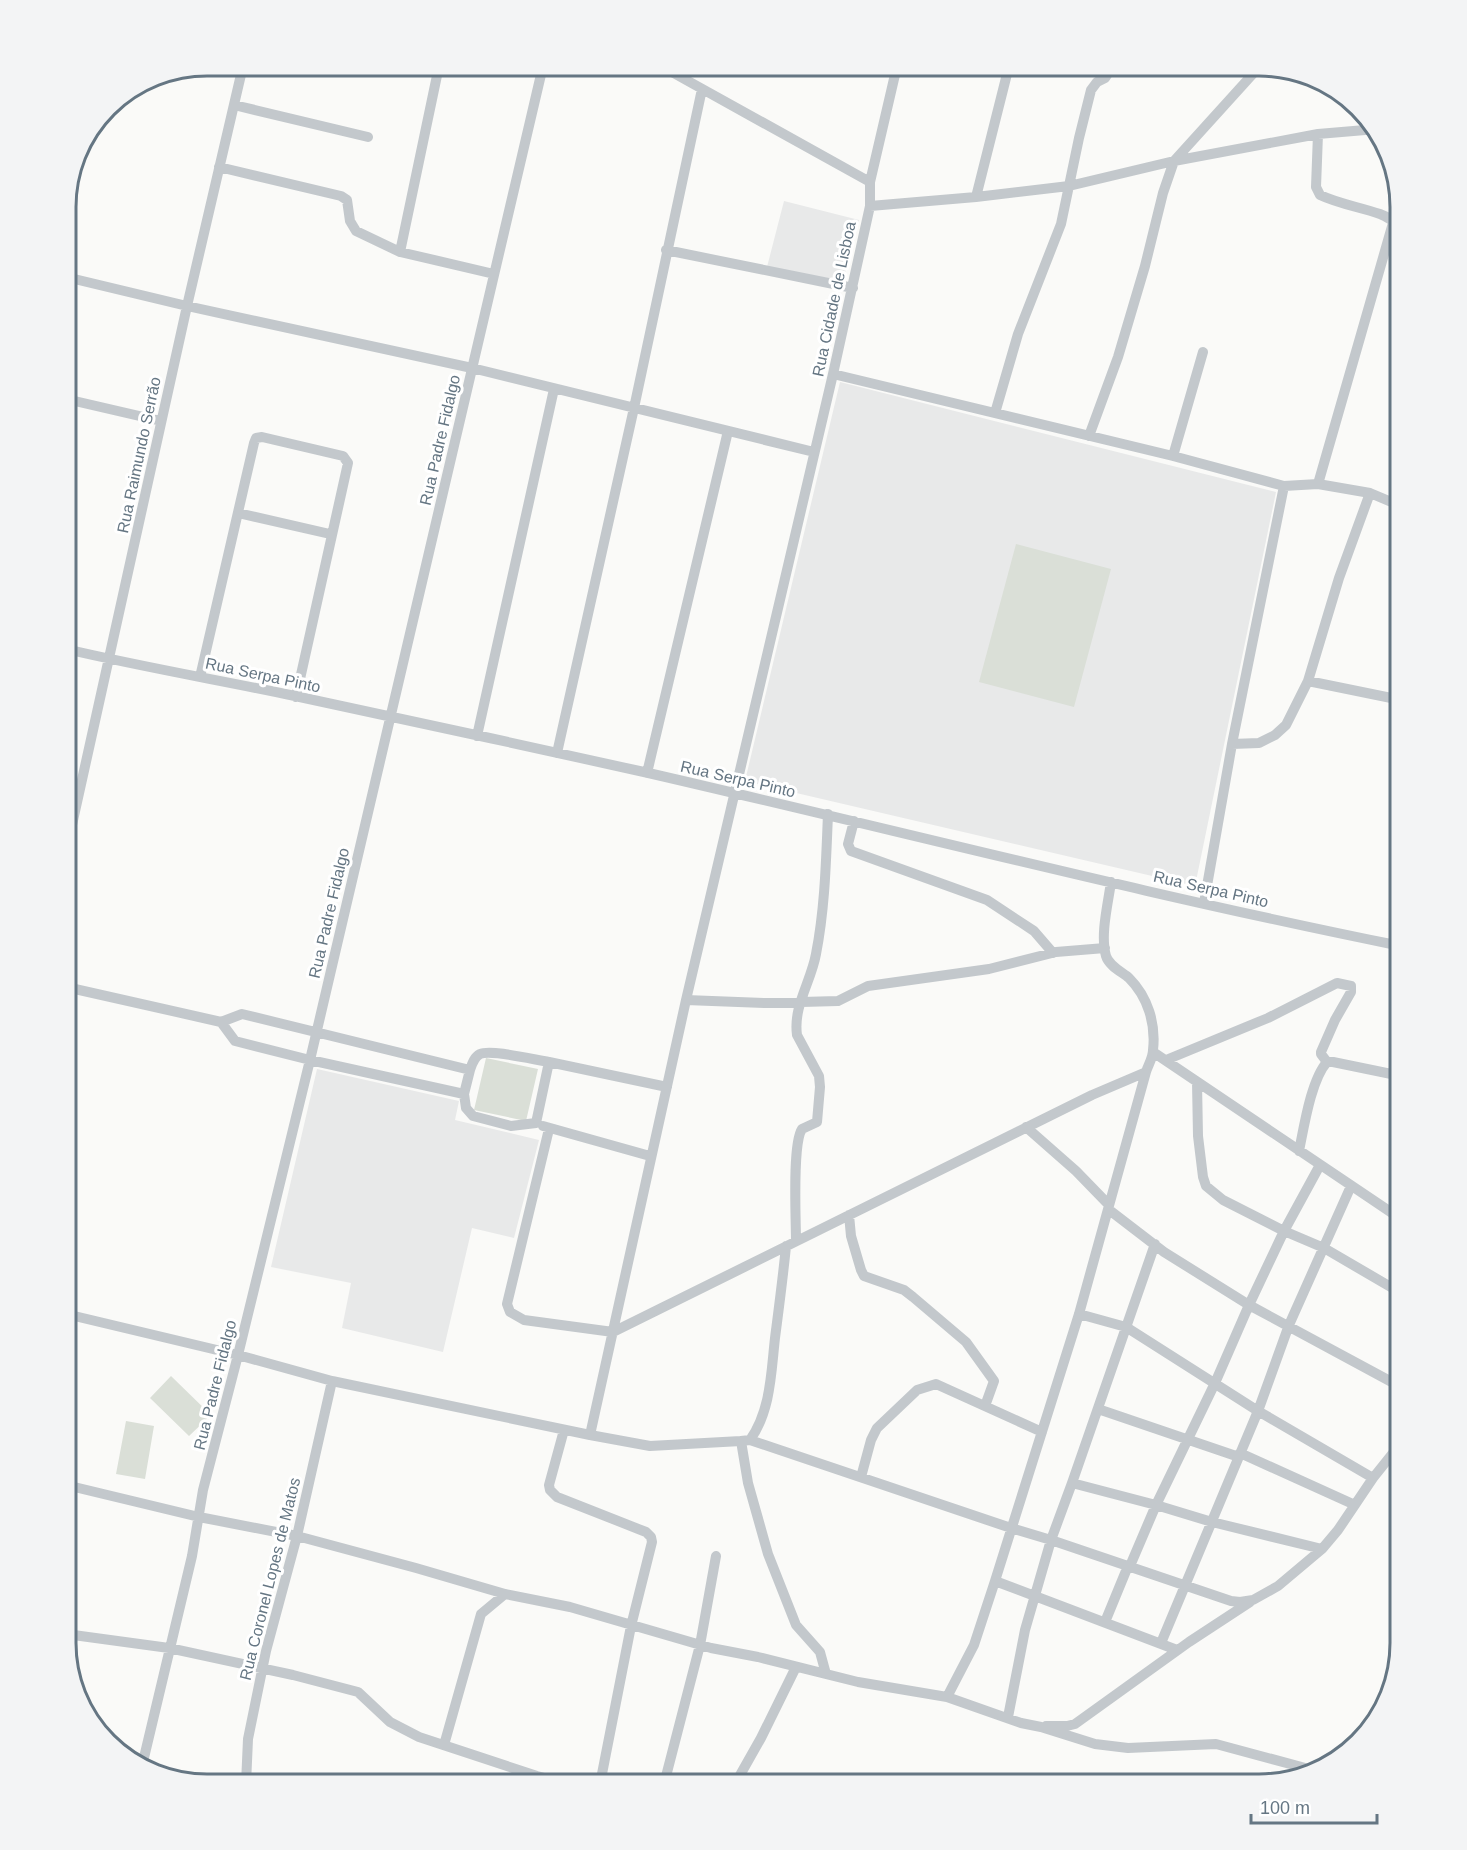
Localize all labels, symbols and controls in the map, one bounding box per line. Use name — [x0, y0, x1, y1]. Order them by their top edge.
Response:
street label: Rua Cidade de Lisboa — [809, 220, 859, 378]
street label: Rua Padre Fidalgo — [417, 373, 463, 507]
street label: Rua Raimundo Serrão — [114, 375, 164, 535]
street label: Rua Serpa Pinto — [204, 654, 322, 696]
street label: Rua Serpa Pinto — [679, 758, 797, 801]
street label: Rua Padre Fidalgo — [306, 846, 352, 980]
street label: Rua Serpa Pinto — [1152, 868, 1270, 911]
street label: Rua Padre Fidalgo — [191, 1318, 239, 1452]
street label: Rua Coronel Lopes de Matos — [237, 1476, 303, 1682]
scale bar — [1251, 1787, 1377, 1825]
text: 100 m — [1260, 1798, 1310, 1818]

